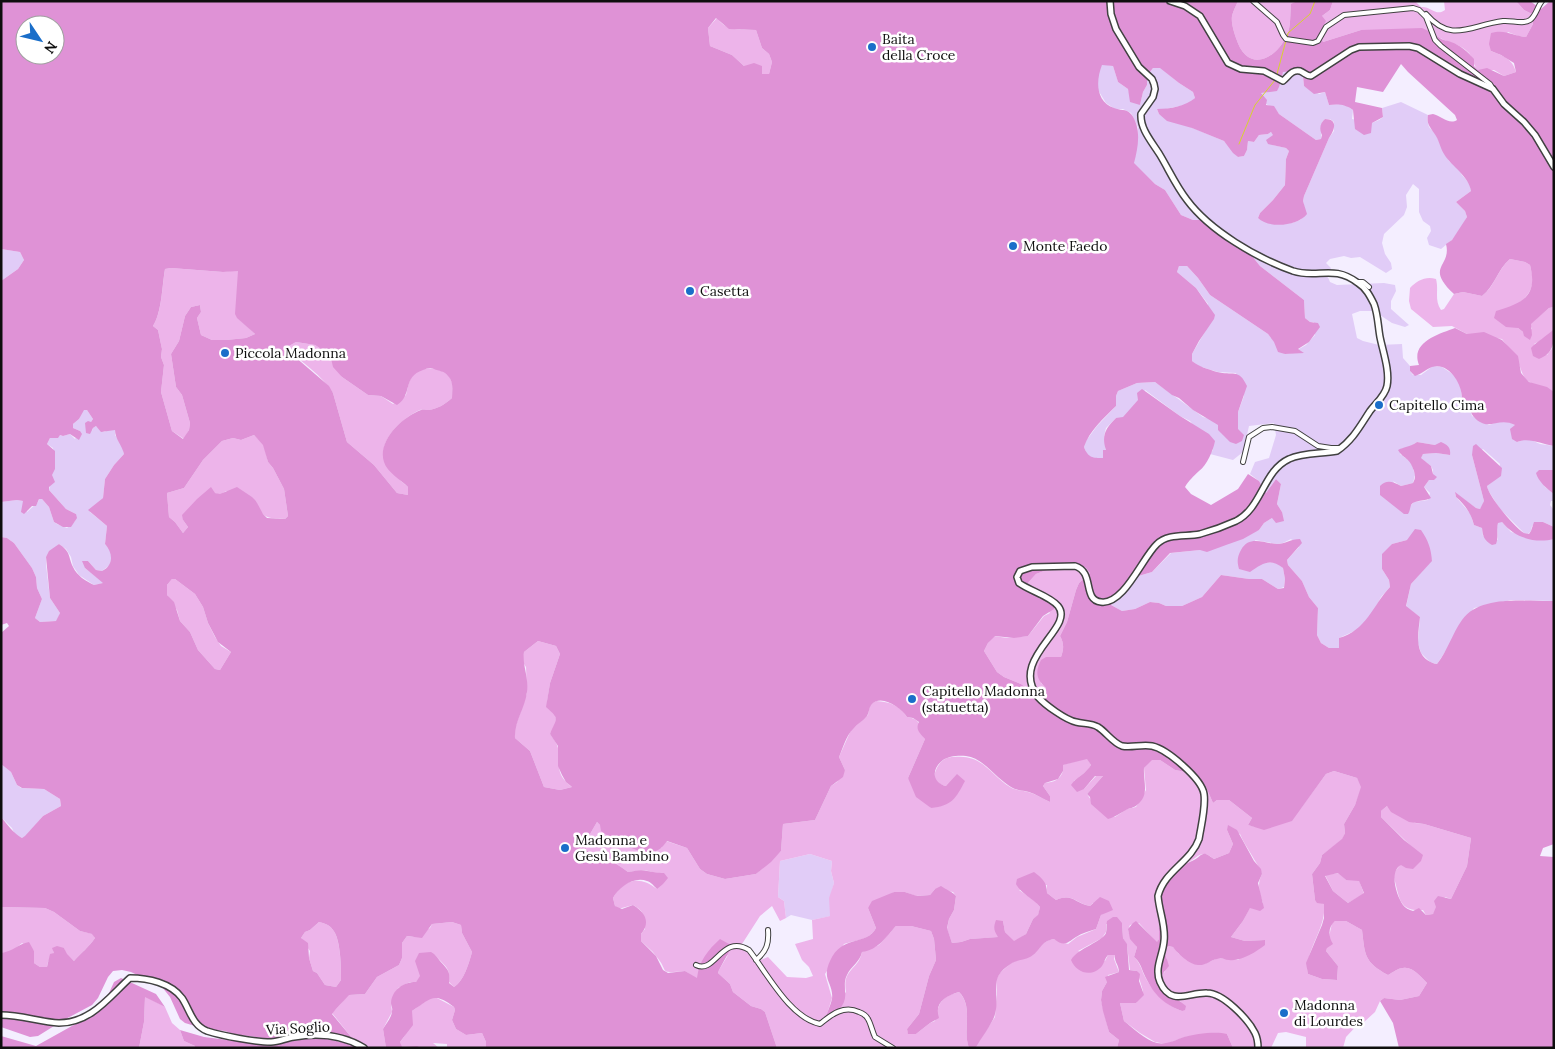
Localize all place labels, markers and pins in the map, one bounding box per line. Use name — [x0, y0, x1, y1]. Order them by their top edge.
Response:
place label: Baita della Croce — [882, 30, 956, 64]
marker: Baita della Croce — [866, 41, 878, 53]
place label: Monte Faedo — [1023, 237, 1107, 255]
marker: Monte Faedo — [1007, 240, 1019, 252]
place label: Casetta — [700, 282, 749, 300]
marker: Casetta — [684, 285, 696, 297]
place label: Piccola Madonna — [235, 344, 346, 362]
marker: Piccola Madonna — [219, 347, 231, 359]
place label: Capitello Cima — [1389, 396, 1484, 414]
marker: Capitello Cima — [1373, 399, 1385, 411]
place label: Capitello Madonna (statuetta) — [922, 682, 1045, 716]
marker: Capitello Madonna (statuetta) — [906, 693, 918, 705]
place label: Madonna e Gesù Bambino — [575, 831, 669, 865]
marker: Madonna e Gesù Bambino — [559, 842, 571, 854]
place label: Madonna di Lourdes — [1294, 996, 1363, 1030]
marker: Madonna di Lourdes — [1278, 1007, 1290, 1019]

